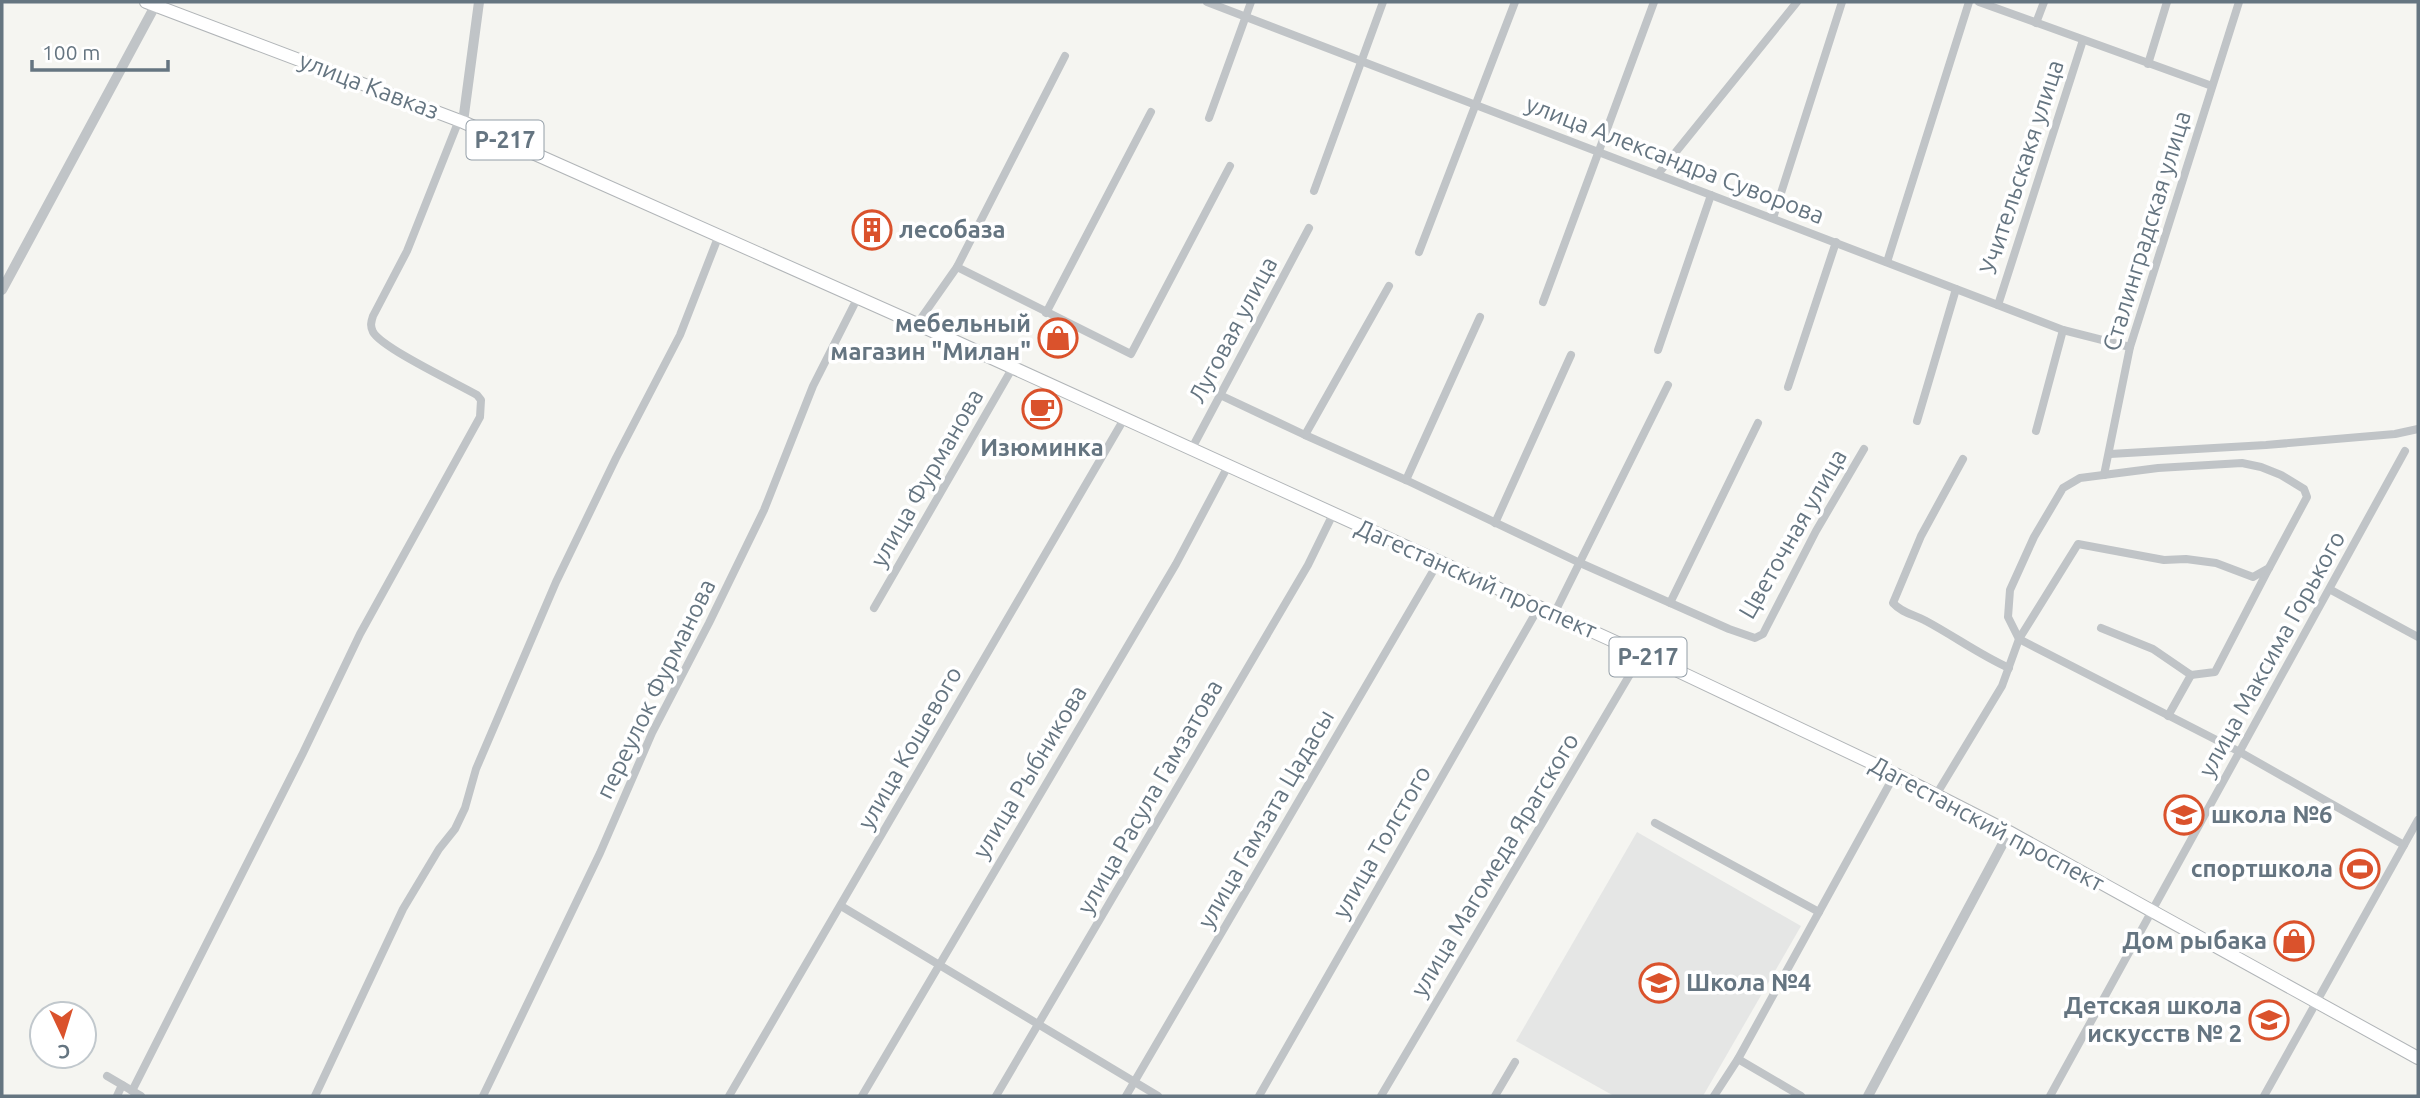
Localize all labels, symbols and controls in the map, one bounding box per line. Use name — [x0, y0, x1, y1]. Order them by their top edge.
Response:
scale bar — [32, 28, 168, 72]
text: 100 m — [42, 40, 100, 64]
street label: улица Кавказ — [295, 46, 443, 125]
street label: Учительскакя улица — [1974, 56, 2069, 277]
street label: улица Александра Суворова — [1522, 90, 1828, 229]
street label: Сталинградская улица — [2097, 108, 2196, 354]
road number: Р-217 — [466, 120, 544, 160]
building icon: лесобаза — [851, 209, 893, 251]
place label: лесобаза — [899, 216, 1006, 243]
street label: Луговая улица — [1183, 252, 1282, 407]
place label: мебельный магазин "Милан" — [830, 310, 1031, 365]
shop icon: мебельный магазин "Милан" — [1037, 317, 1079, 359]
street label: улица Фурманова — [865, 384, 988, 571]
cafe icon: Изюминка — [1021, 388, 1063, 430]
place label: Изюминка — [980, 434, 1104, 461]
street label: Цветочная улица — [1733, 444, 1852, 623]
street label: Дагестанский проспект — [1351, 513, 1601, 644]
street label: улица Максима Горького — [2193, 526, 2350, 781]
street label: переулок Фурманова — [591, 575, 721, 803]
road number: Р-217 — [1610, 638, 1686, 677]
street label: улица Кошевого — [852, 662, 967, 834]
street label: улица Расула Гамзатова — [1071, 675, 1228, 919]
street label: улица Рыбникова — [967, 680, 1092, 863]
street label: улица Гамзата Цадасы — [1192, 705, 1339, 933]
street label: улица Магомеда Ярагского — [1405, 728, 1584, 1001]
street label: Дагестанский проспект — [1866, 750, 2109, 897]
street label: улица Толстого — [1327, 761, 1436, 923]
school or university icon: школа №6 — [2163, 794, 2205, 836]
place label: школа №6 — [2211, 801, 2333, 828]
sports icon: спортшкола — [2339, 848, 2381, 890]
place label: спортшкола — [2191, 855, 2333, 882]
shop icon: Дом рыбака — [2273, 920, 2315, 962]
place label: Дом рыбака — [2122, 927, 2267, 954]
school or university icon: Школа №4 — [1638, 962, 1680, 1004]
place label: Школа №4 — [1686, 969, 1811, 996]
place label: Детская школа искусств № 2 — [2064, 992, 2242, 1047]
school or university icon: Детская школа искусств № 2 — [2248, 999, 2290, 1041]
north arrow — [28, 1000, 98, 1070]
text: С — [57, 1041, 71, 1063]

